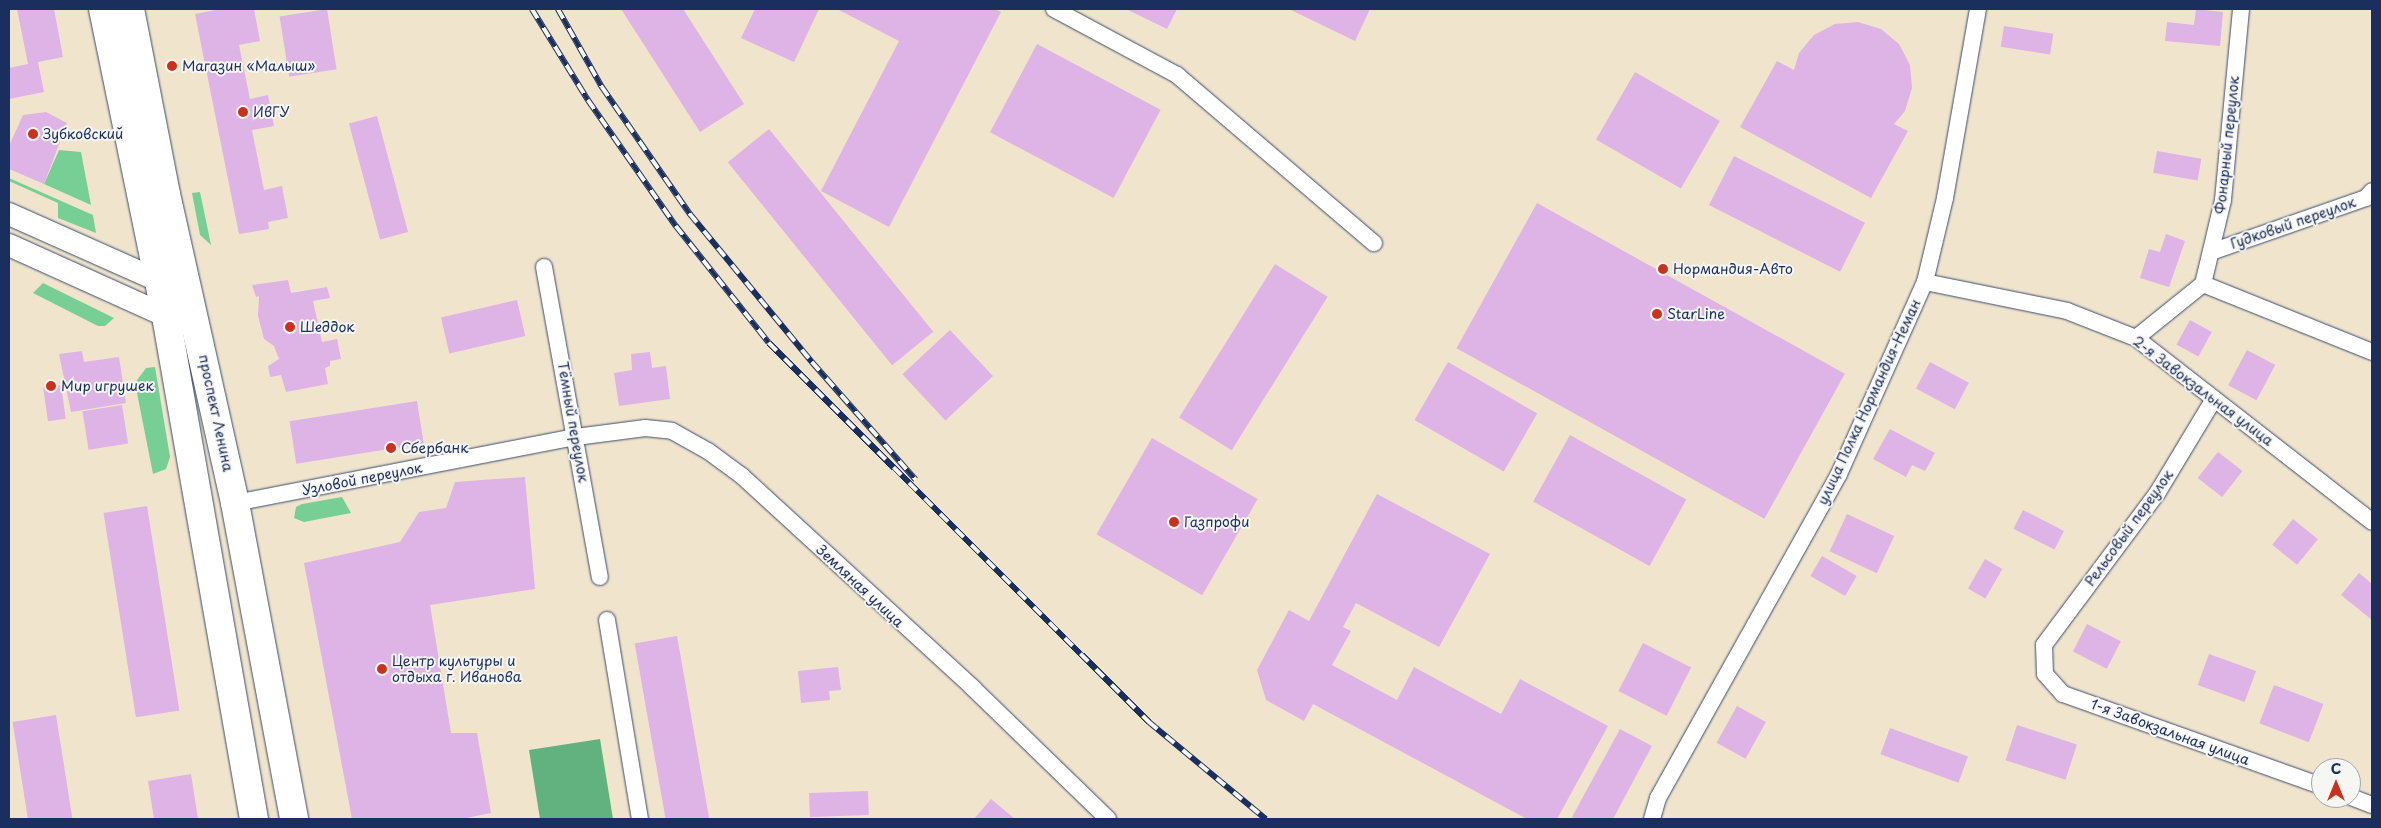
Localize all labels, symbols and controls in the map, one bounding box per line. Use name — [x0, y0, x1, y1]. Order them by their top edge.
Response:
place label: Магазин «Малыш» — [182, 58, 315, 74]
marker: Магазин «Малыш» — [166, 60, 178, 72]
street label: Фонарный переулок — [2211, 75, 2243, 215]
place label: ИвГУ — [253, 104, 290, 120]
marker: ИвГУ — [237, 106, 249, 118]
place label: Зубковский — [43, 126, 123, 142]
marker: Зубковский — [27, 128, 39, 140]
street label: Гудковый переулок — [2228, 194, 2358, 252]
place label: Нормандия-Авто — [1673, 261, 1793, 277]
marker: Нормандия-Авто — [1657, 263, 1669, 275]
street label: улица Полка Нормандия-Неман — [1813, 296, 1925, 508]
place label: StarLine — [1667, 306, 1725, 322]
marker: StarLine — [1651, 308, 1663, 320]
place label: Шеддок — [300, 319, 355, 335]
marker: Шеддок — [284, 321, 296, 333]
street label: 2-я Завокзальная улица — [2129, 332, 2277, 450]
street label: проспект Ленина — [195, 353, 237, 473]
street label: Тёмный переулок — [554, 360, 592, 484]
place label: Мир игрушек — [61, 378, 154, 394]
marker: Мир игрушек — [45, 380, 57, 392]
place label: Сбербанк — [401, 440, 469, 456]
marker: Сбербанк — [385, 442, 397, 454]
street label: Узловой переулок — [300, 459, 424, 499]
street label: Рельсовый переулок — [2081, 467, 2177, 589]
place label: Газпрофи — [1184, 514, 1249, 530]
marker: Газпрофи — [1168, 516, 1180, 528]
street label: Земляная улица — [813, 541, 907, 631]
place label: Центр культуры и отдыха г. Иванова — [392, 653, 521, 686]
marker: Центр культуры и отдыха г. Иванова — [376, 663, 388, 675]
street label: 1-я Завокзальная улица — [2088, 695, 2252, 769]
north arrow — [2311, 758, 2361, 808]
text: С — [2331, 758, 2341, 779]

